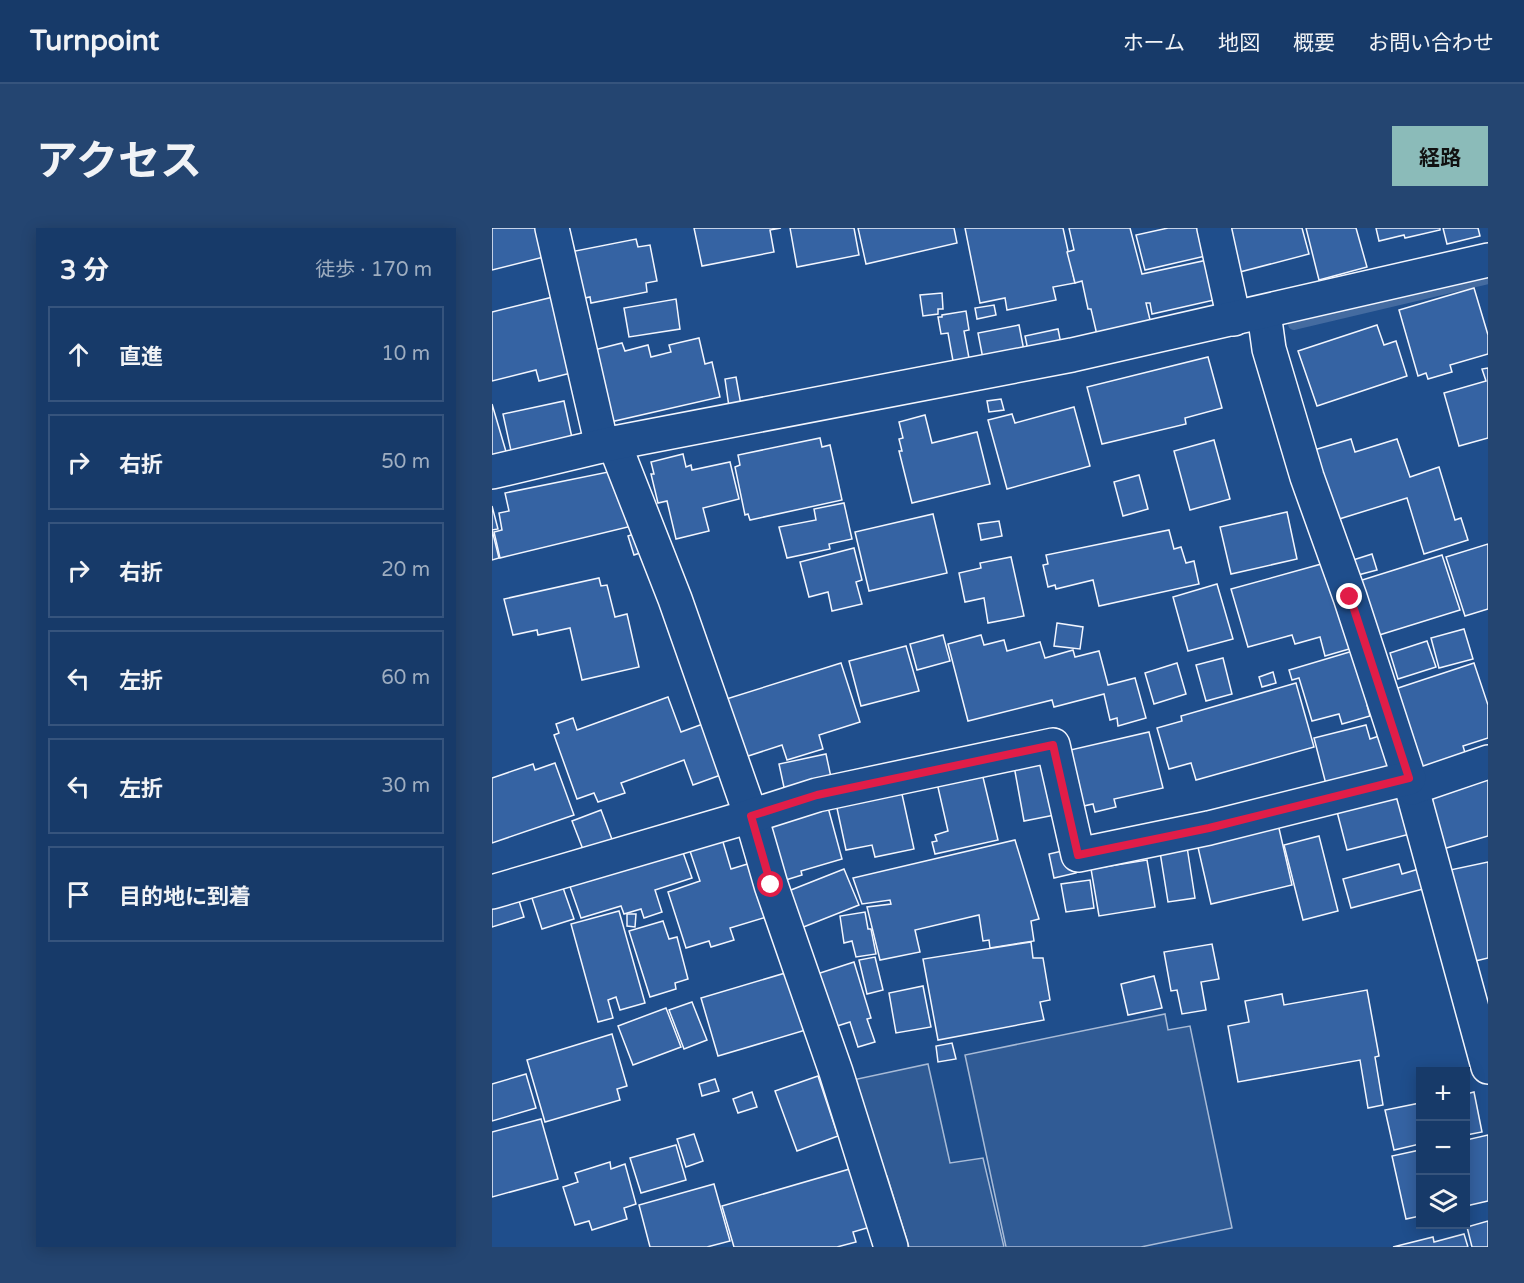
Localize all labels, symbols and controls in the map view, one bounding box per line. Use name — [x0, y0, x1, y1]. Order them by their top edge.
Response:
text: Turnpoint — [30, 24, 159, 58]
text: ホーム — [1123, 31, 1185, 56]
text: 地図 — [1218, 31, 1260, 56]
text: 概要 — [1293, 31, 1335, 56]
text: お問い合わせ — [1368, 31, 1494, 56]
button: 経路 — [1392, 126, 1488, 186]
text: アクセス — [36, 136, 202, 187]
text: 3 分 — [60, 255, 109, 286]
text: 徒歩 · 170 m — [315, 258, 432, 282]
icon: ahead — [62, 338, 95, 371]
text: 10 m — [381, 342, 430, 366]
text: 直進 — [119, 344, 163, 370]
icon: right — [62, 446, 95, 479]
text: 50 m — [381, 450, 430, 474]
text: 右折 — [119, 452, 163, 478]
icon: right — [62, 554, 95, 587]
text: 20 m — [381, 558, 430, 582]
text: 右折 — [119, 560, 163, 586]
route end — [1336, 583, 1362, 609]
icon: left — [62, 662, 95, 695]
text: 60 m — [381, 666, 430, 690]
text: 左折 — [119, 668, 163, 694]
icon: left — [62, 770, 95, 803]
text: 30 m — [381, 774, 430, 798]
text: 左折 — [119, 776, 163, 802]
route start — [757, 871, 783, 897]
icon: arrive — [62, 878, 95, 911]
text: 目的地に到着 — [119, 884, 251, 910]
map controls — [1416, 1067, 1470, 1229]
button: + — [1416, 1067, 1470, 1121]
button: − — [1416, 1121, 1470, 1175]
button: layers — [1416, 1175, 1470, 1229]

